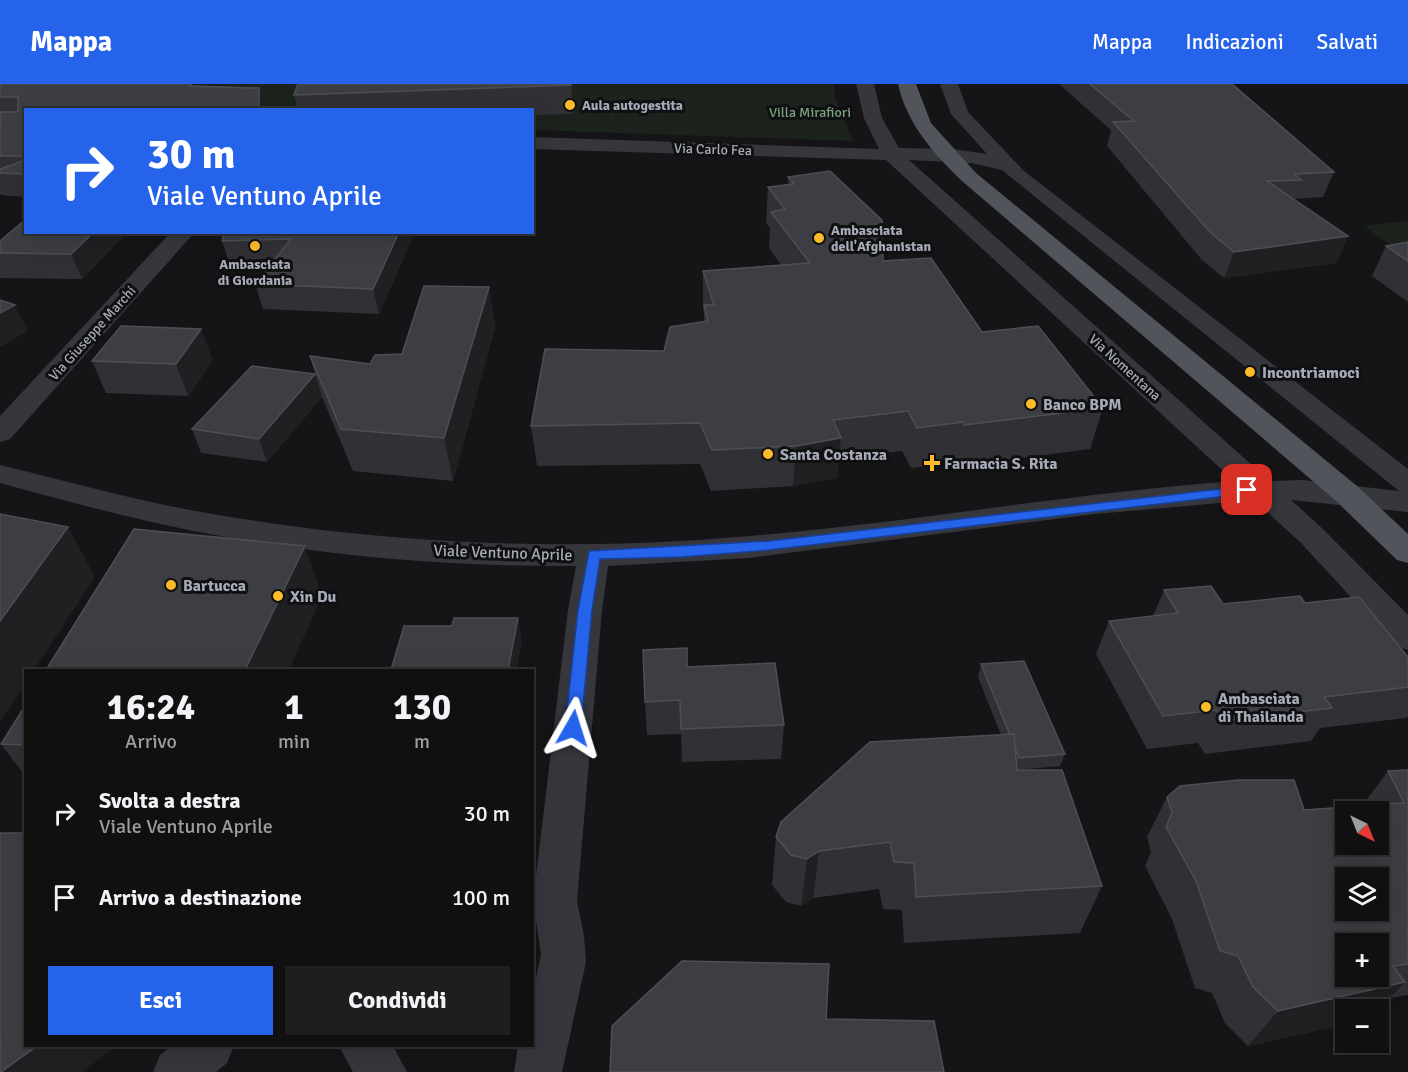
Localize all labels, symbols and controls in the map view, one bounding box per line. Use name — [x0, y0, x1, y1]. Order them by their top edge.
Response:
text: Mappa — [30, 25, 112, 59]
text: Mappa — [1092, 29, 1153, 55]
text: Indicazioni — [1186, 29, 1284, 55]
text: Salvati — [1317, 29, 1378, 55]
place label: Aula autogestita — [582, 97, 683, 114]
marker: Aula autogestita — [563, 98, 577, 112]
park label: Villa Mirafiori — [769, 104, 851, 121]
text: 30 m — [147, 129, 236, 180]
icon: right — [48, 132, 126, 210]
street label: Via Carlo Fea — [674, 140, 752, 159]
text: Viale Ventuno Aprile — [147, 180, 382, 213]
place label: Ambasciata dell'Afghanistan — [831, 222, 931, 255]
marker: Ambasciata dell'Afghanistan — [812, 231, 826, 245]
marker: Ambasciata di Giordania — [248, 239, 262, 253]
place label: Ambasciata di Giordania — [218, 256, 292, 289]
street label: Via Giuseppe Marchi — [45, 282, 139, 384]
street label: Via Nomentana — [1085, 330, 1164, 404]
place label: Incontriamoci — [1262, 363, 1360, 383]
marker: Incontriamoci — [1243, 365, 1257, 379]
place label: Banco BPM — [1043, 395, 1122, 415]
marker: Banco BPM — [1024, 397, 1038, 411]
place label: Santa Costanza — [780, 445, 887, 465]
marker: Santa Costanza — [761, 447, 775, 461]
place label: Farmacia S. Rita — [944, 454, 1058, 474]
marker: Farmacia S. Rita — [925, 456, 939, 470]
pin — [1221, 464, 1272, 515]
icon: arrive — [1230, 473, 1263, 506]
street label: Viale Ventuno Aprile — [433, 541, 573, 565]
place label: Bartucca — [183, 576, 246, 596]
marker: Bartucca — [164, 578, 178, 592]
place label: Xin Du — [290, 587, 337, 607]
marker: Xin Du — [271, 589, 285, 603]
text: 16:24 — [107, 685, 195, 730]
text: 1 — [284, 685, 304, 730]
text: 130 — [393, 685, 451, 730]
place label: Ambasciata di Thailanda — [1218, 689, 1304, 727]
position arrow — [541, 696, 605, 760]
marker: Ambasciata di Thailanda — [1199, 700, 1213, 714]
text: Arrivo — [125, 729, 177, 754]
text: min — [278, 729, 310, 754]
text: m — [414, 729, 430, 754]
text: Svolta a destra — [99, 787, 240, 814]
icon: right — [48, 797, 81, 830]
text: 30 m — [464, 800, 510, 827]
north arrow — [1335, 801, 1389, 855]
map controls — [1335, 801, 1389, 1053]
text: Viale Ventuno Aprile — [99, 814, 273, 839]
button: layers — [1335, 867, 1389, 921]
icon: arrive — [48, 881, 81, 914]
text: Arrivo a destinazione — [99, 884, 302, 911]
text: 100 m — [452, 884, 510, 911]
button: + — [1335, 933, 1389, 987]
button: Esci — [48, 966, 273, 1035]
button: Condividi — [285, 966, 510, 1035]
button: − — [1335, 999, 1389, 1053]

